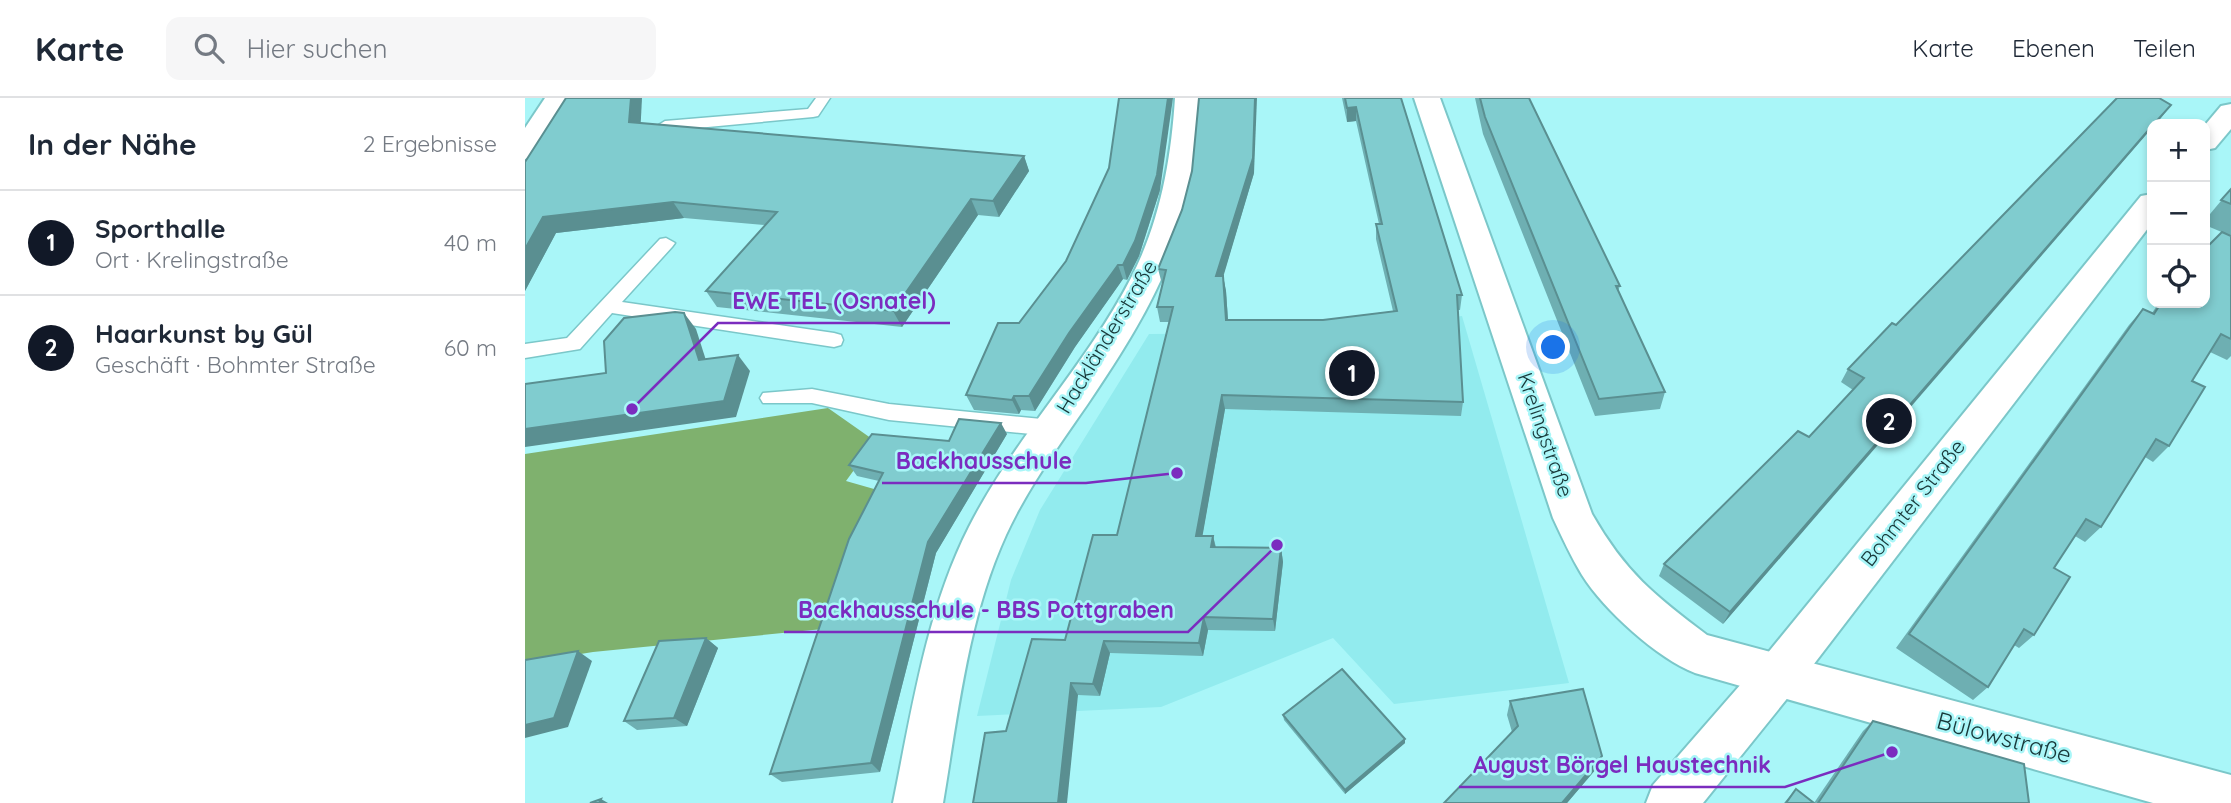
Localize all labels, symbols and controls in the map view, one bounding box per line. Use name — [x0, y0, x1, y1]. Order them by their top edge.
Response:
search box — [166, 17, 656, 80]
text: Karte — [35, 28, 124, 69]
icon: search — [190, 29, 228, 67]
text: Hier suchen — [246, 32, 388, 65]
text: Karte — [1912, 33, 1974, 63]
text: Ebenen — [2012, 33, 2095, 63]
text: Teilen — [2133, 33, 2196, 63]
map controls — [2147, 119, 2210, 308]
button: + — [2147, 119, 2210, 182]
text: In der Nähe — [28, 125, 197, 163]
text: 2 Ergebnisse — [363, 129, 497, 158]
button: − — [2147, 182, 2210, 245]
text: Sporthalle — [95, 212, 226, 245]
text: 1 — [47, 228, 55, 257]
text: 40 m — [444, 228, 497, 257]
text: Ort · Krelingstraße — [95, 245, 289, 274]
button: locate — [2147, 245, 2210, 308]
street label: Hackländerstraße — [1050, 255, 1162, 418]
callout: EWE TEL (Osnatel) — [718, 279, 950, 323]
text: EWE TEL (Osnatel) — [732, 286, 936, 315]
text: Haarkunst by Gül — [95, 317, 313, 350]
your location — [1536, 330, 1570, 364]
text: 2 — [44, 333, 58, 362]
text: 60 m — [444, 333, 497, 362]
pin: 1 — [1329, 347, 1375, 399]
text: Geschäft · Bohmter Straße — [95, 350, 376, 379]
street label: Krelingstraße — [1512, 369, 1579, 500]
pin: 2 — [1866, 395, 1912, 447]
street label: Bohmter Straße — [1855, 434, 1970, 571]
callout: Backhausschule — [882, 439, 1086, 483]
text: Backhausschule — [896, 446, 1072, 475]
callout: Backhausschule - BBS Pottgraben — [784, 588, 1188, 632]
text: Backhausschule - BBS Pottgraben — [798, 595, 1174, 624]
street label: Bülowstraße — [1934, 705, 2075, 769]
callout: August Börgel Haustechnik — [1459, 743, 1785, 787]
text: August Börgel Haustechnik — [1473, 750, 1771, 779]

